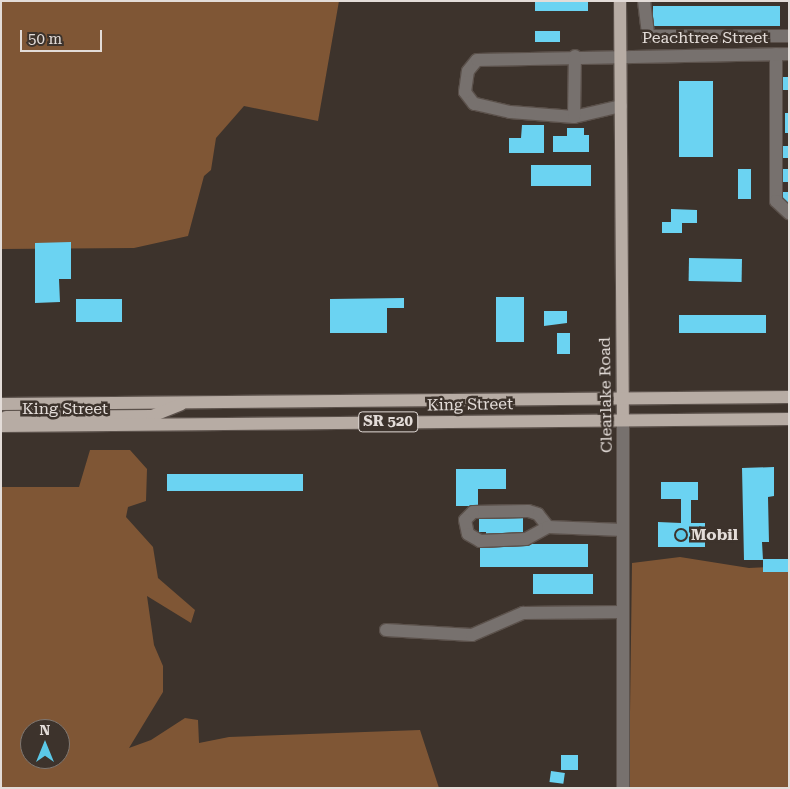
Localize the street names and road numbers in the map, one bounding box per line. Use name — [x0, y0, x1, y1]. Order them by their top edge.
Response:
street label: Peachtree Street — [642, 28, 768, 48]
street label: Clearlake Road — [595, 337, 617, 453]
street label: King Street — [427, 395, 513, 415]
street label: King Street — [22, 399, 108, 419]
road number: SR 520 — [358, 410, 418, 434]

